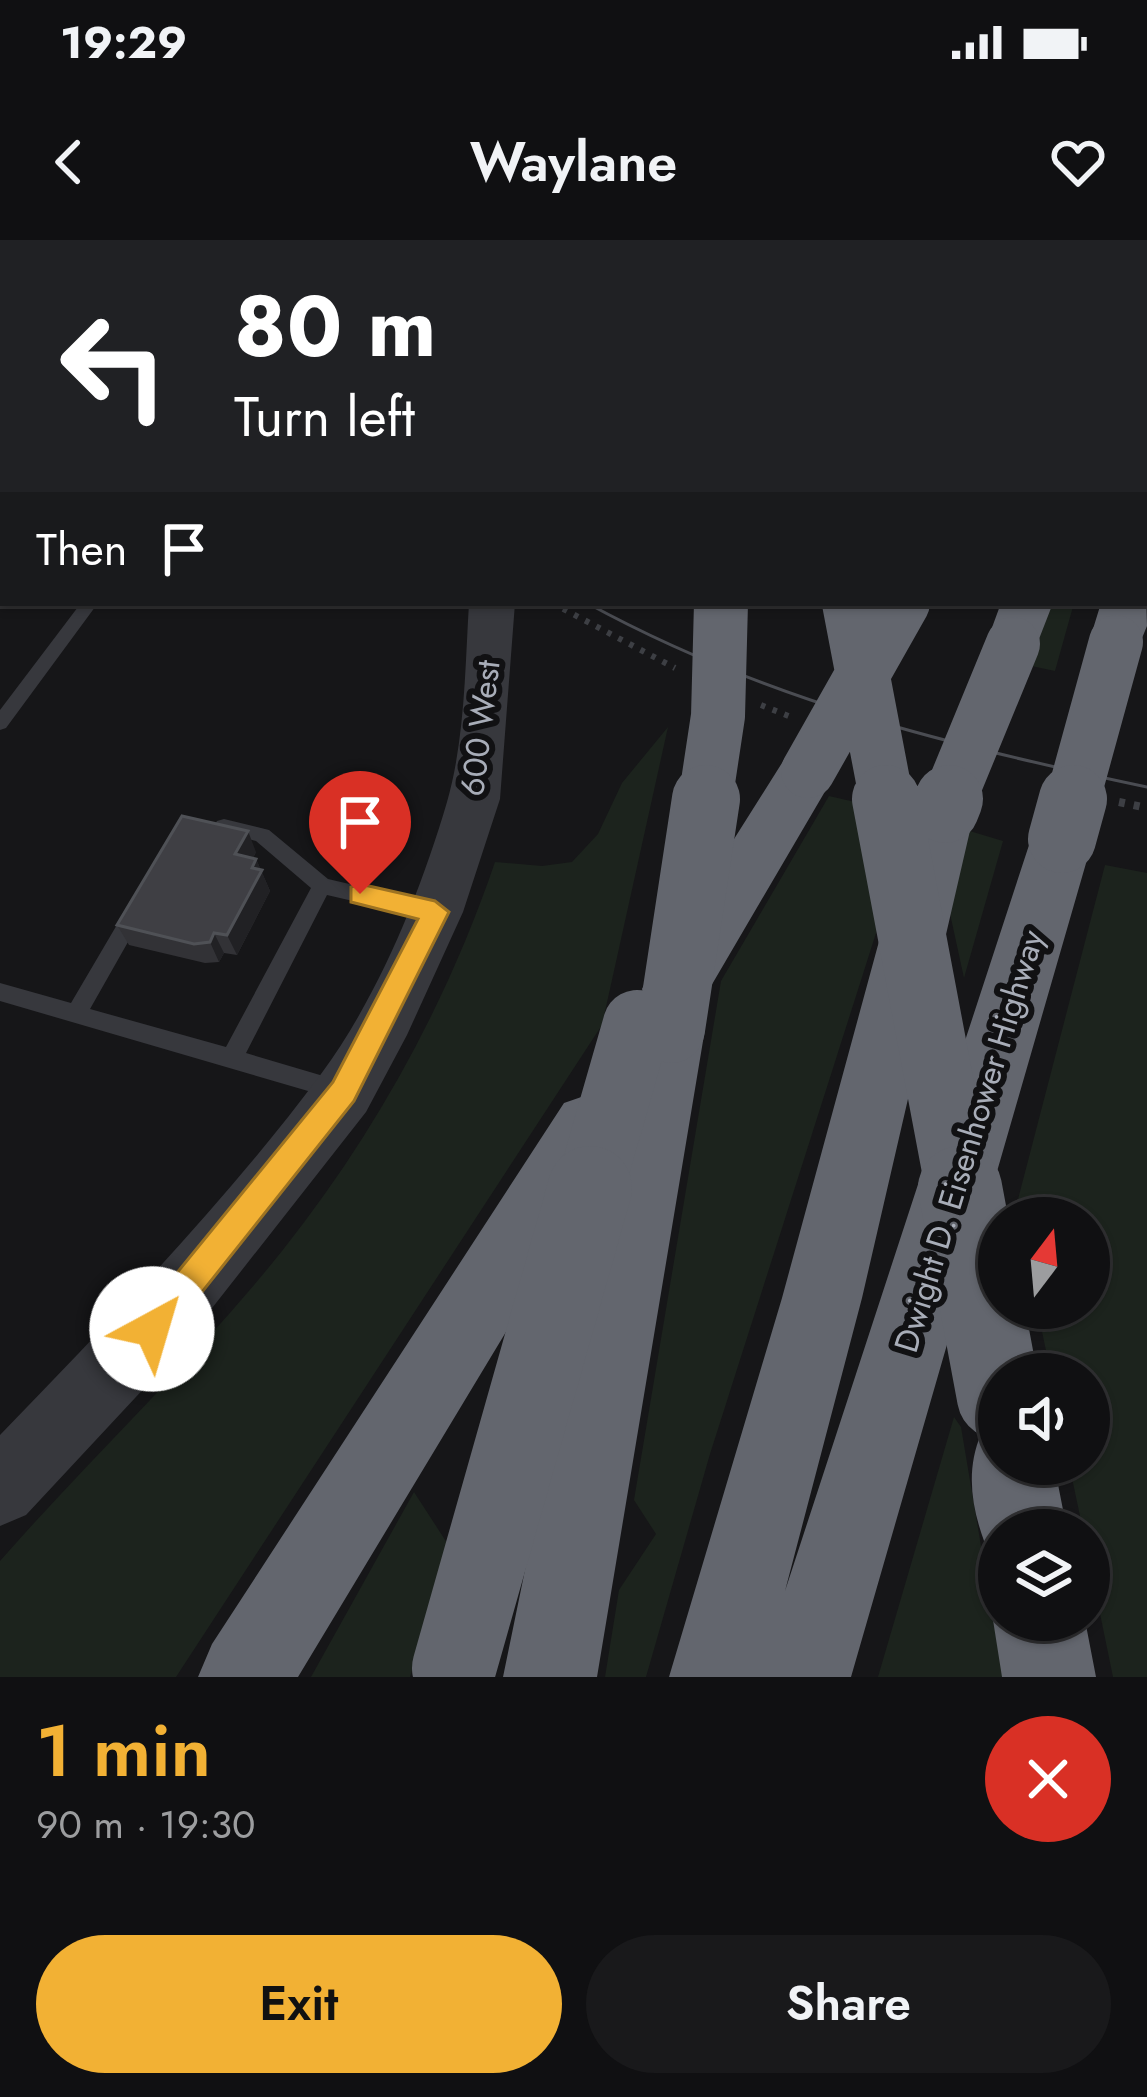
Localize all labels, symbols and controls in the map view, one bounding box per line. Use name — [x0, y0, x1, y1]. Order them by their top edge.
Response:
text: 19:29 — [60, 10, 187, 75]
text: Waylane — [470, 123, 677, 201]
icon: back — [36, 129, 102, 195]
icon: heart — [1045, 129, 1111, 195]
text: 80 m — [234, 266, 436, 388]
icon: left — [36, 288, 192, 444]
text: Turn left — [234, 378, 415, 456]
icon: arrive — [151, 516, 217, 582]
text: Then — [36, 517, 127, 582]
street label: 600 West — [448, 657, 512, 799]
pin — [309, 771, 411, 894]
icon: arrive — [327, 789, 393, 855]
street label: Dwight D. Eisenhower Highway — [882, 924, 1056, 1358]
north arrow — [978, 1197, 1110, 1329]
map controls — [978, 1197, 1110, 1641]
position arrow — [89, 1266, 215, 1392]
button: sound — [978, 1353, 1110, 1485]
button: layers — [978, 1509, 1110, 1641]
text: 1 min — [36, 1699, 211, 1803]
button: close — [985, 1716, 1111, 1842]
text: 90 m · 19:30 — [36, 1796, 256, 1853]
button: Exit — [36, 1935, 562, 2073]
button: Share — [586, 1935, 1111, 2073]

